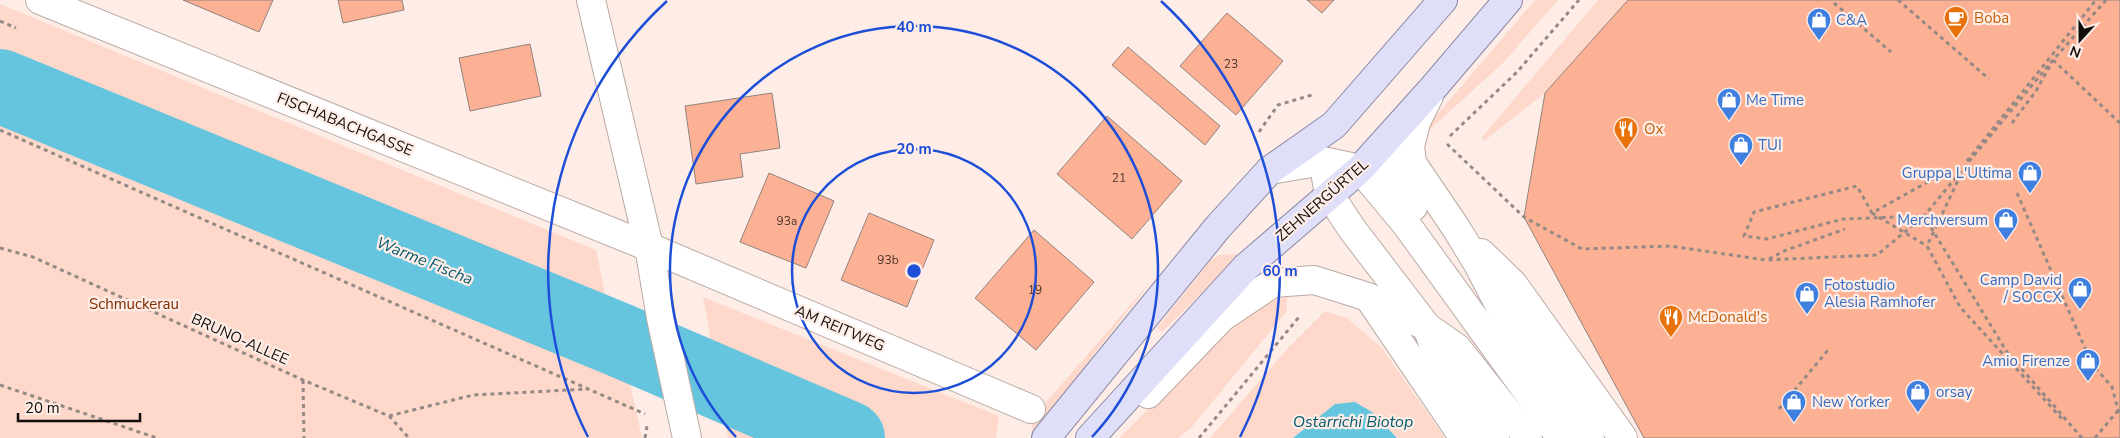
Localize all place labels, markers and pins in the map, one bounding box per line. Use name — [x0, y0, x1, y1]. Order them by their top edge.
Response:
cafe icon: Boba — [1943, 5, 1969, 39]
shop icon: C&A — [1806, 7, 1832, 41]
place label: Boba — [1974, 8, 2009, 28]
place label: C&A — [1836, 10, 1867, 30]
shop icon: Me Time — [1716, 87, 1742, 121]
place label: Me Time — [1746, 90, 1804, 110]
restaurant icon: Ox — [1613, 116, 1639, 150]
place label: Ox — [1644, 119, 1664, 139]
shop icon: TUI — [1728, 132, 1754, 166]
place label: TUI — [1758, 135, 1782, 155]
shop icon: Gruppa L'Ultima — [2017, 160, 2043, 194]
place label: Gruppa L'Ultima — [1902, 163, 2012, 183]
shop icon: Merchversum — [1993, 207, 2019, 241]
place label: Merchversum — [1897, 210, 1988, 230]
centre of rings — [905, 262, 923, 280]
place label: Camp David / SOCCX — [1980, 270, 2062, 307]
place label: Fotostudio Alesia Ramhofer — [1824, 275, 1936, 312]
shop icon: Camp David / SOCCX — [2067, 276, 2093, 310]
shop icon: Fotostudio Alesia Ramhofer — [1794, 281, 1820, 315]
restaurant icon: McDonald's — [1658, 304, 1684, 338]
place label: McDonald's — [1688, 307, 1767, 327]
shop icon: Amio Firenze — [2075, 348, 2101, 382]
place label: Amio Firenze — [1982, 351, 2070, 371]
shop icon: orsay — [1905, 379, 1931, 413]
place label: orsay — [1936, 382, 1973, 402]
shop icon: New Yorker — [1781, 389, 1807, 423]
place label: New Yorker — [1812, 392, 1890, 412]

